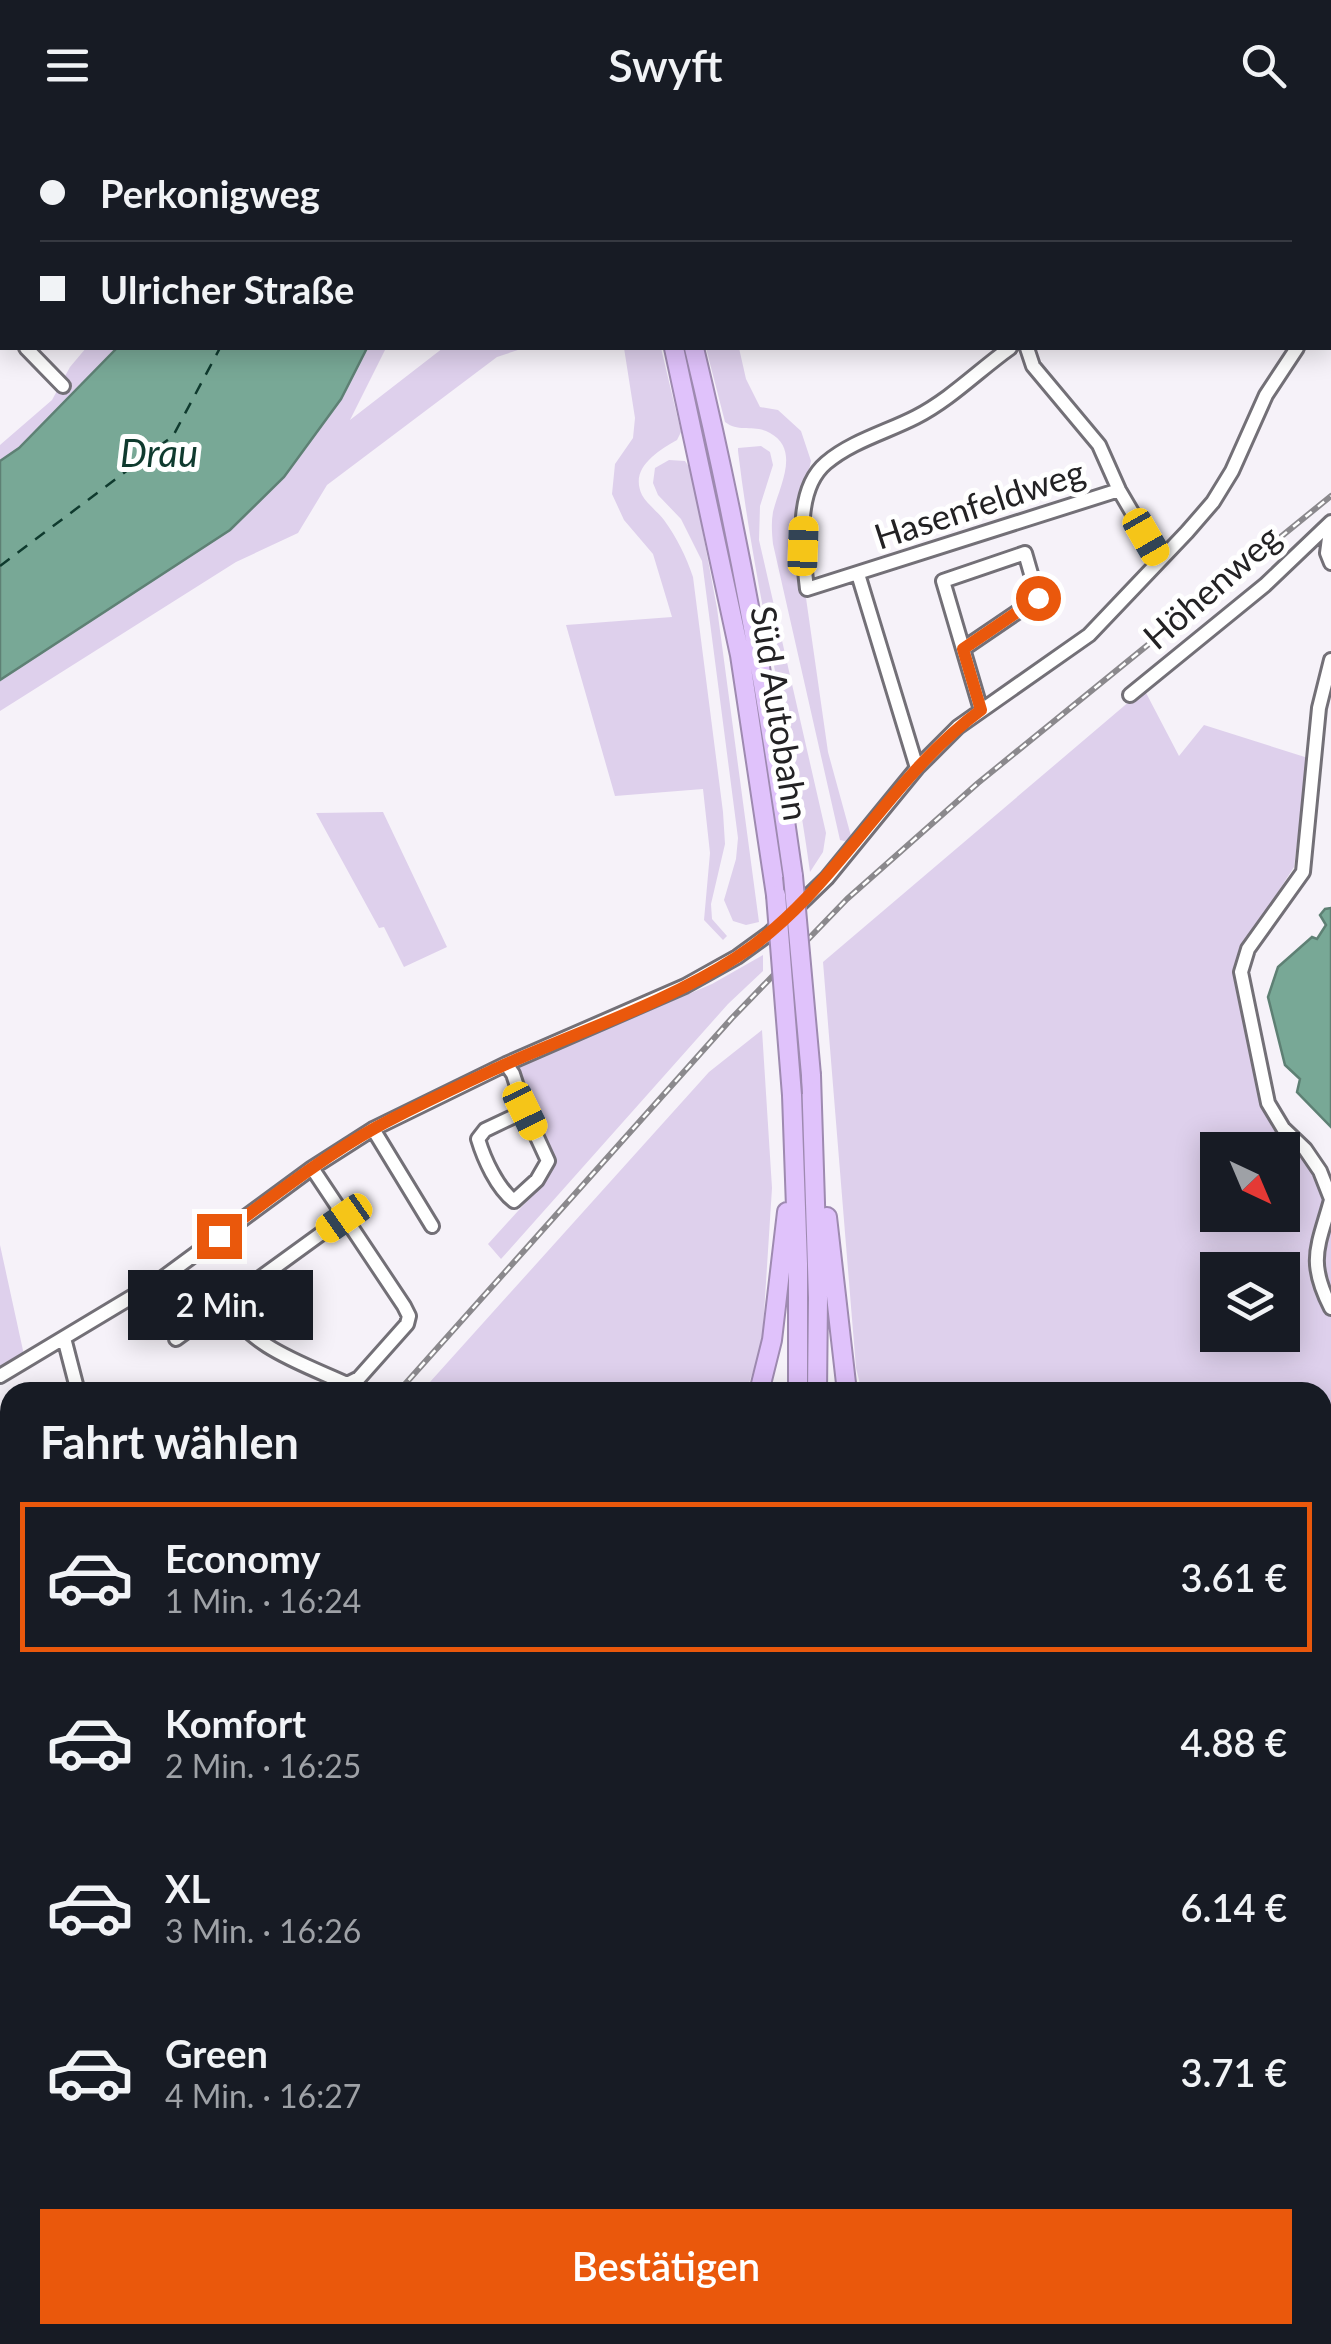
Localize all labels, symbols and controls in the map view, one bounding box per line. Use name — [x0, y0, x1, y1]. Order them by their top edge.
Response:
icon: menu — [40, 38, 95, 93]
text: Swyft — [608, 38, 723, 92]
icon: search — [1236, 38, 1291, 93]
text: Perkonigweg — [100, 170, 320, 216]
text: Ulricher Straße — [100, 266, 354, 312]
water label: Drau — [120, 429, 198, 475]
street label: Hasenfeldweg — [869, 449, 1089, 557]
car — [1118, 504, 1174, 570]
car — [787, 515, 819, 577]
street label: Höhenweg — [1134, 515, 1288, 657]
route start — [1016, 576, 1061, 621]
street label: Süd Autobahn — [743, 603, 819, 823]
car — [498, 1077, 552, 1145]
north arrow — [1200, 1132, 1300, 1232]
map controls — [1200, 1132, 1300, 1352]
car — [311, 1189, 377, 1247]
route end — [197, 1214, 242, 1259]
button: layers — [1200, 1252, 1300, 1352]
callout: 2 Min. — [126, 1271, 312, 1341]
text: 2 Min. — [176, 1285, 265, 1324]
text: Fahrt wählen — [40, 1415, 299, 1469]
icon: car — [45, 1532, 135, 1622]
text: Economy — [165, 1535, 320, 1581]
text: 3.61 € — [1180, 1554, 1287, 1600]
text: 1 Min. · 16:24 — [165, 1581, 361, 1620]
icon: car — [45, 1697, 135, 1787]
text: Komfort — [165, 1700, 306, 1746]
text: 4.88 € — [1180, 1719, 1287, 1765]
text: 2 Min. · 16:25 — [165, 1746, 361, 1785]
icon: car — [45, 1862, 135, 1952]
text: XL — [165, 1865, 210, 1911]
text: 6.14 € — [1180, 1884, 1287, 1930]
text: 3 Min. · 16:26 — [165, 1911, 361, 1950]
icon: car — [45, 2027, 135, 2117]
text: Green — [165, 2030, 268, 2076]
text: 3.71 € — [1180, 2049, 1287, 2095]
text: 4 Min. · 16:27 — [165, 2076, 361, 2115]
button: Bestätigen — [40, 2209, 1292, 2324]

